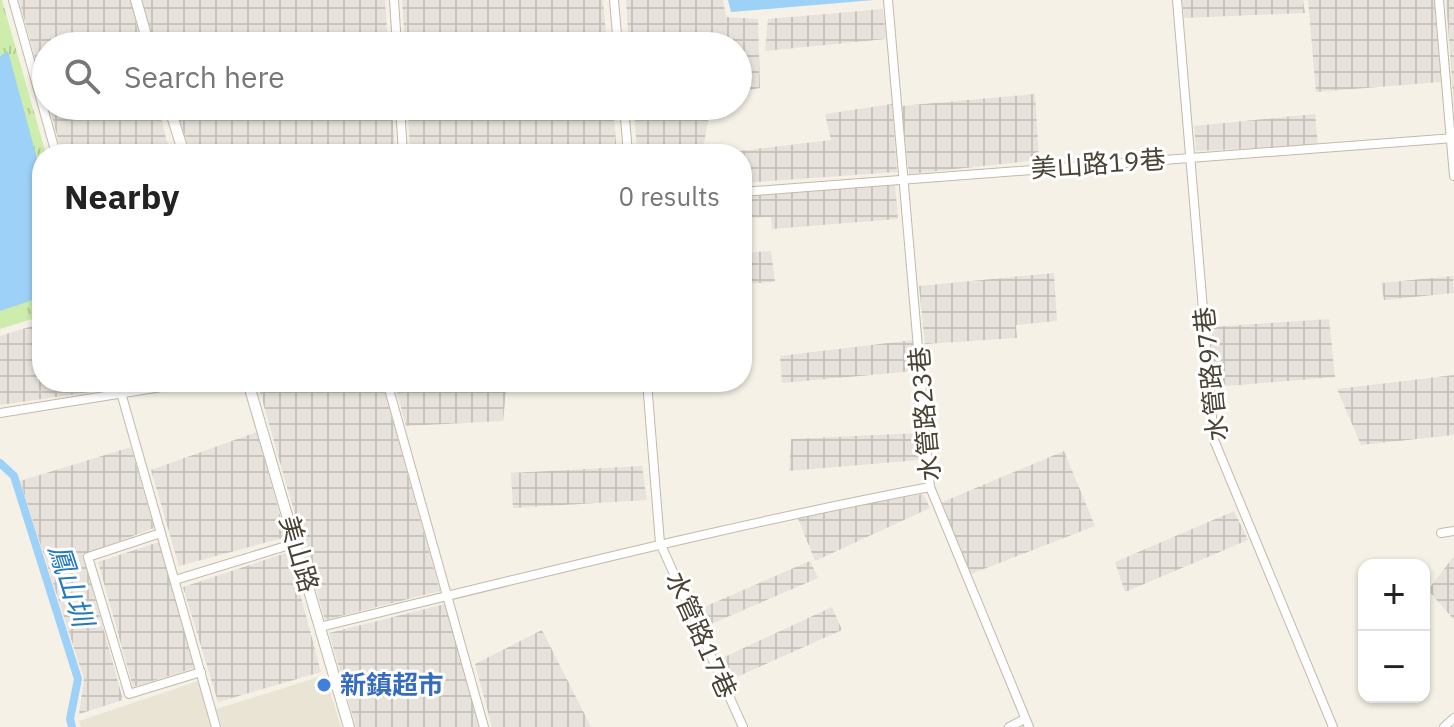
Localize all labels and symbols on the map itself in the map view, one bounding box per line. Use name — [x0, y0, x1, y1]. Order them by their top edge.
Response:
street label: 美山路19巷 — [1029, 141, 1167, 185]
street label: 水管路97巷 — [1186, 305, 1234, 443]
street label: 水管路23巷 — [901, 345, 947, 483]
street label: 美山路 — [273, 512, 327, 596]
water label: 鳳山圳 — [41, 539, 103, 634]
street label: 水管路17巷 — [659, 566, 745, 703]
place label: 新鎮超市 — [340, 667, 444, 701]
marker: 新鎮超市 — [315, 676, 333, 694]

